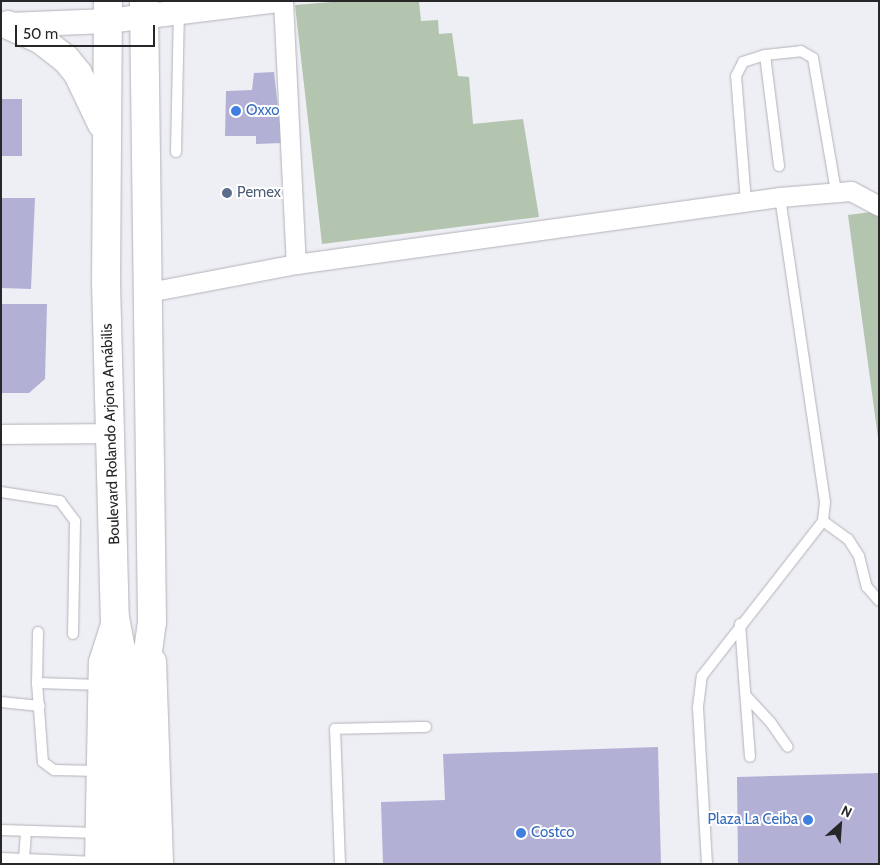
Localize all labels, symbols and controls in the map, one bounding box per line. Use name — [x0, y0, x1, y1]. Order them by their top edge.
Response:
scale bar — [18, 15, 158, 47]
text: 50 m — [23, 25, 58, 43]
place label: Oxxo — [246, 102, 280, 120]
marker: Oxxo — [230, 105, 242, 117]
place label: Pemex — [237, 184, 281, 202]
marker: Pemex — [221, 187, 233, 199]
street label: Boulevard Rolando Arjona Amábilis — [98, 323, 124, 545]
north arrow — [815, 800, 865, 850]
text: N — [838, 801, 855, 822]
place label: Plaza La Ceiba — [708, 811, 798, 829]
marker: Plaza La Ceiba — [802, 814, 814, 826]
place label: Costco — [531, 824, 574, 842]
marker: Costco — [515, 827, 527, 839]

